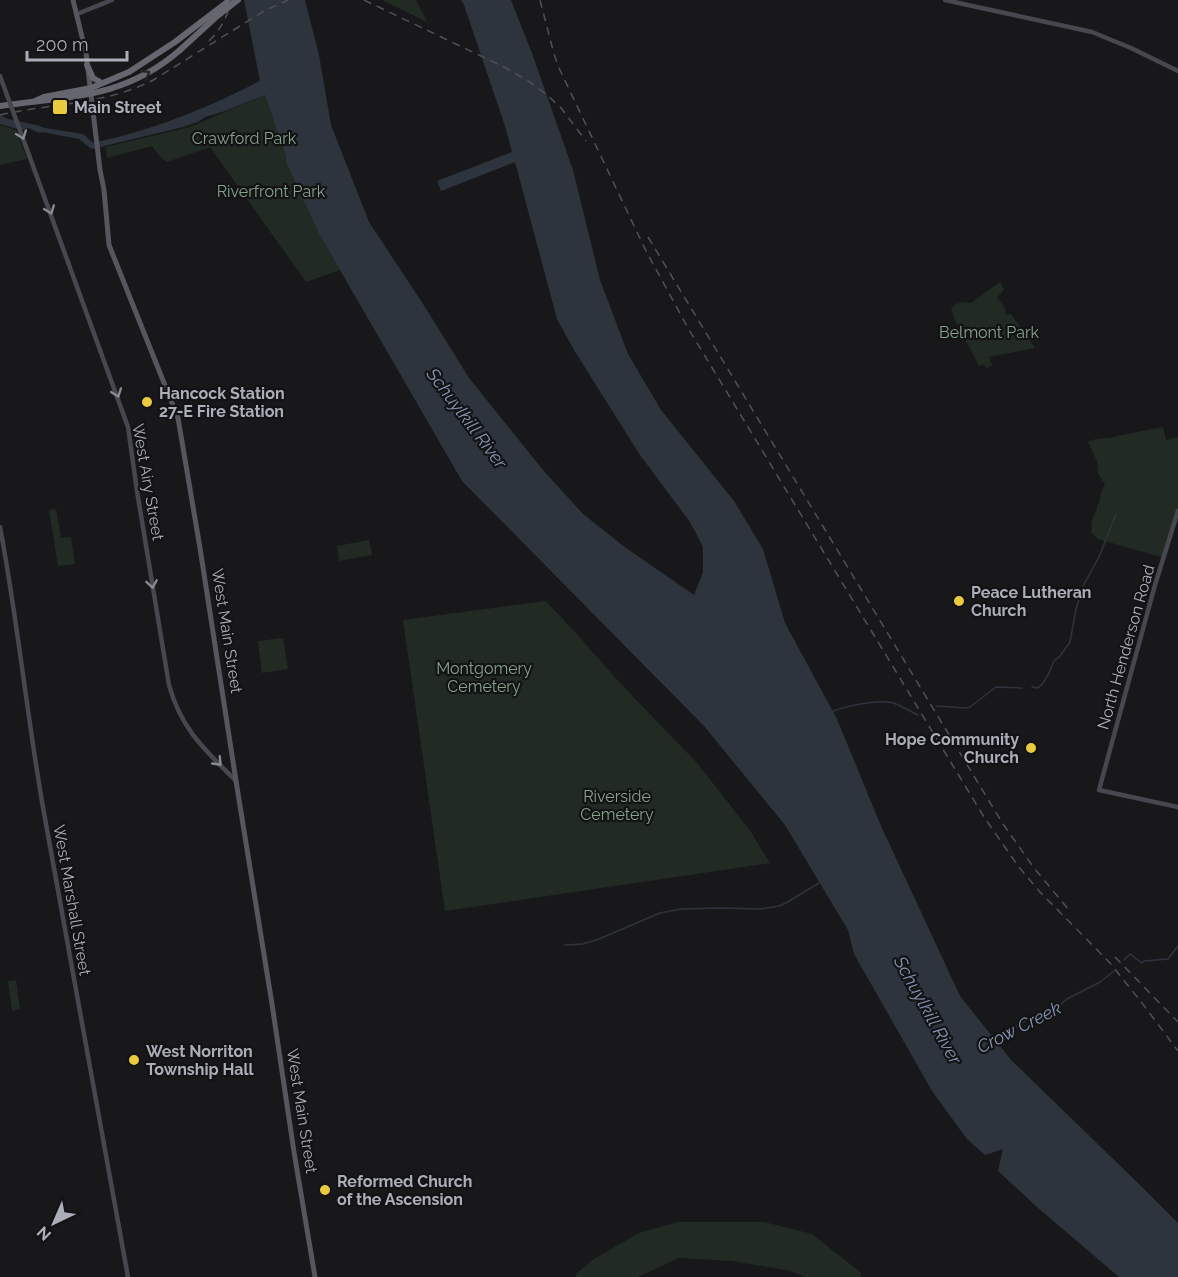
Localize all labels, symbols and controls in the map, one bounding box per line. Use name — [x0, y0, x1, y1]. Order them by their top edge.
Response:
scale bar — [27, 24, 128, 62]
text: 200 m — [36, 34, 89, 55]
one-way arrow — [139, 70, 150, 81]
marker: Main Street — [51, 98, 69, 116]
place label: Main Street — [74, 98, 162, 117]
one-way arrow — [14, 129, 27, 140]
park label: Crawford Park — [192, 129, 297, 148]
park label: Riverfront Park — [217, 182, 326, 201]
one-way arrow — [42, 204, 55, 215]
park label: Belmont Park — [939, 323, 1040, 342]
water label: Schuylkill River — [422, 363, 512, 473]
place label: Hancock Station 27-E Fire Station — [159, 384, 285, 421]
one-way arrow — [109, 387, 122, 398]
marker: Hancock Station 27-E Fire Station — [140, 395, 154, 409]
street label: West Airy Street — [128, 422, 168, 543]
street label: North Henderson Road — [1093, 562, 1159, 732]
street label: West Main Street — [208, 567, 246, 695]
one-way arrow — [146, 580, 158, 589]
place label: Peace Lutheran Church — [971, 583, 1092, 620]
marker: Peace Lutheran Church — [952, 594, 966, 608]
park label: Montgomery Cemetery — [436, 659, 532, 696]
place label: Hope Community Church — [885, 730, 1019, 767]
marker: Hope Community Church — [1024, 741, 1038, 755]
one-way arrow — [210, 755, 221, 766]
park label: Riverside Cemetery — [580, 787, 654, 824]
street label: West Marshall Street — [49, 823, 95, 978]
water label: Schuylkill River — [889, 951, 967, 1068]
water label: Crow Creek — [973, 997, 1065, 1057]
place label: West Norriton Township Hall — [146, 1042, 255, 1079]
street label: West Main Street — [283, 1047, 321, 1175]
marker: West Norriton Township Hall — [127, 1053, 141, 1067]
place label: Reformed Church of the Ascension — [337, 1172, 473, 1209]
marker: Reformed Church of the Ascension — [318, 1183, 332, 1197]
north arrow — [24, 1193, 84, 1253]
text: N — [33, 1222, 55, 1245]

